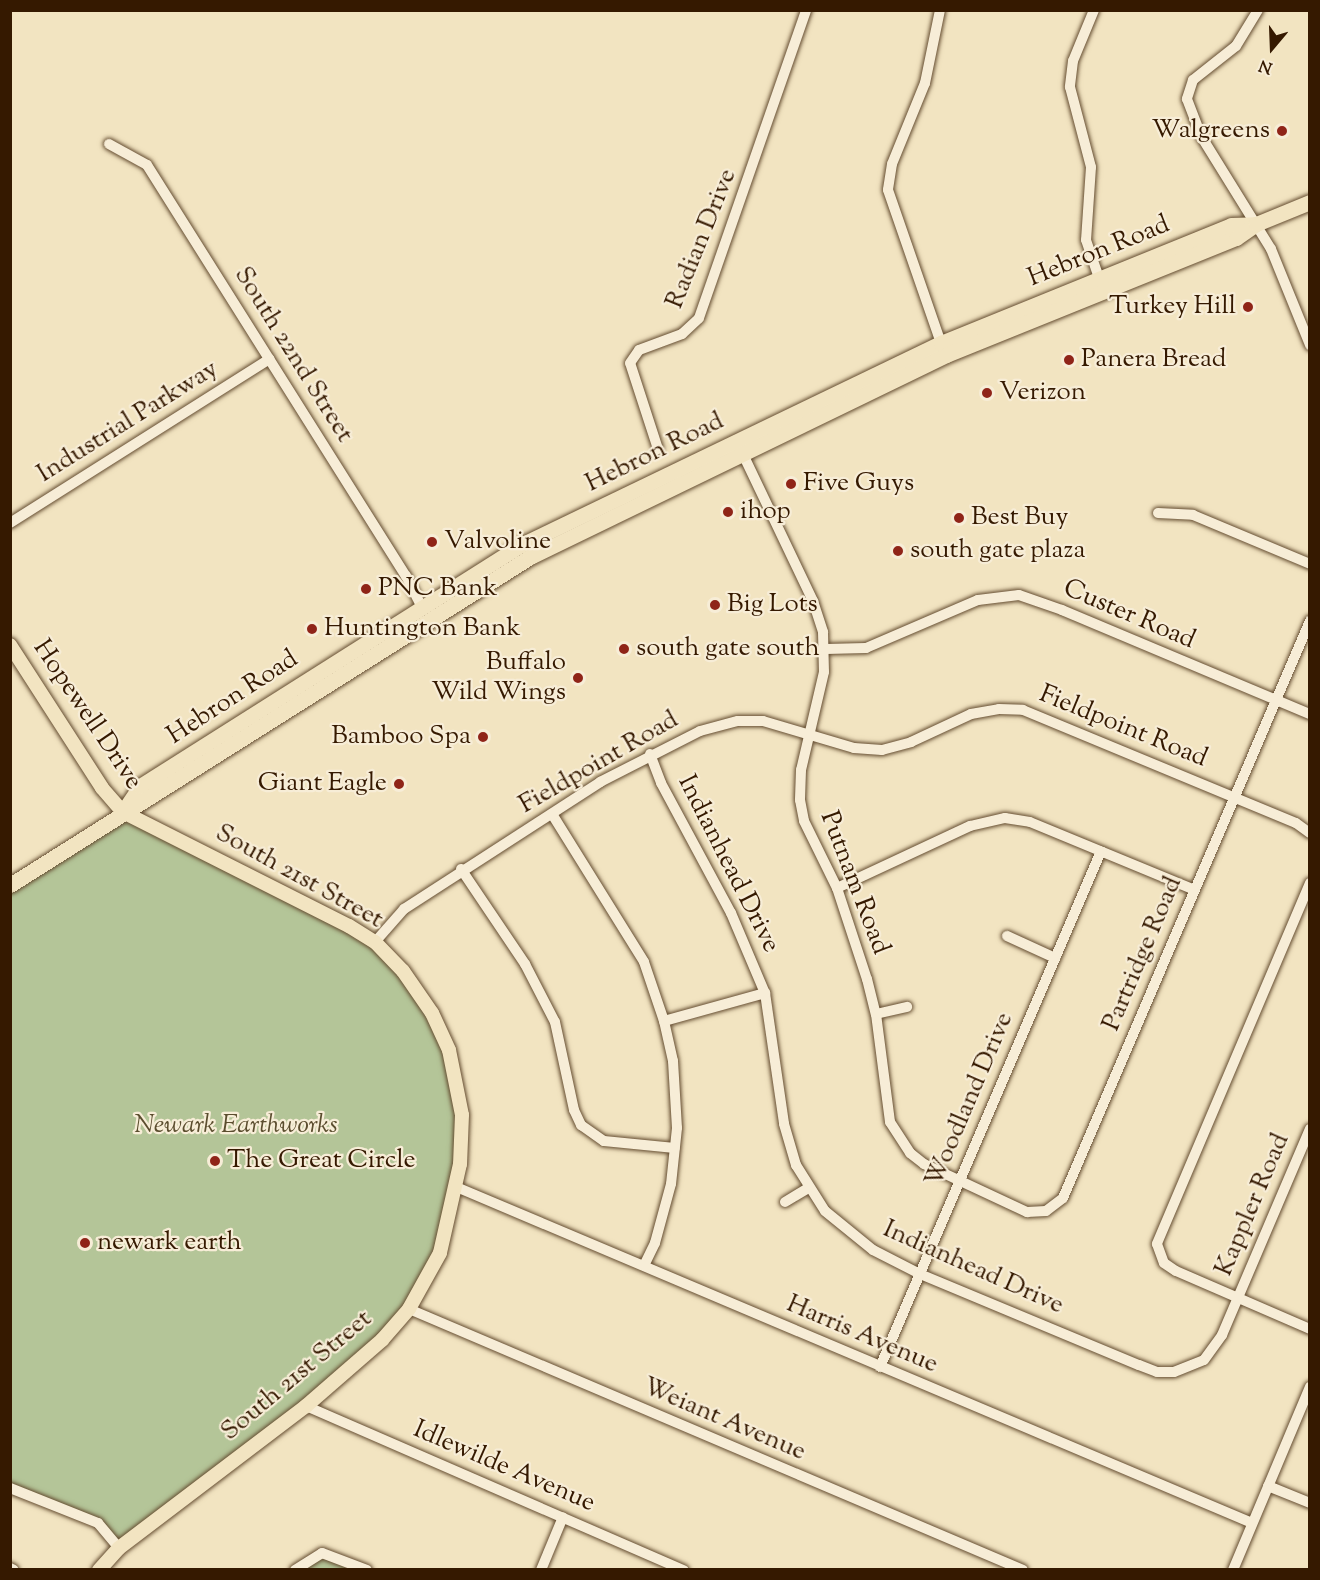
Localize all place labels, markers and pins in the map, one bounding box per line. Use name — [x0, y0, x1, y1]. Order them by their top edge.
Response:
place label: Walgreens — [1151, 115, 1270, 147]
marker: Walgreens — [1275, 124, 1289, 138]
place label: Turkey Hill — [1109, 291, 1236, 323]
marker: Turkey Hill — [1241, 300, 1255, 314]
place label: Panera Bread — [1081, 344, 1226, 376]
marker: Panera Bread — [1062, 353, 1076, 367]
place label: Verizon — [999, 377, 1086, 409]
marker: Verizon — [980, 386, 994, 400]
place label: Five Guys — [803, 468, 914, 500]
marker: Five Guys — [784, 477, 798, 491]
place label: ihop — [740, 496, 791, 528]
place label: Best Buy — [971, 502, 1068, 534]
marker: ihop — [721, 505, 735, 519]
marker: Best Buy — [952, 511, 966, 525]
place label: Valvoline — [444, 526, 551, 558]
marker: Valvoline — [425, 535, 439, 549]
place label: south gate plaza — [910, 535, 1085, 567]
marker: south gate plaza — [891, 544, 905, 558]
place label: PNC Bank — [378, 573, 497, 605]
marker: PNC Bank — [359, 582, 373, 596]
place label: Big Lots — [727, 589, 818, 621]
marker: Big Lots — [708, 598, 722, 612]
place label: Huntington Bank — [324, 613, 521, 645]
marker: Huntington Bank — [305, 622, 319, 636]
place label: south gate south — [636, 633, 820, 665]
marker: south gate south — [617, 642, 631, 656]
place label: Buffalo Wild Wings — [431, 647, 566, 708]
marker: Buffalo Wild Wings — [571, 671, 585, 685]
place label: Bamboo Spa — [331, 721, 471, 753]
marker: Bamboo Spa — [476, 730, 490, 744]
place label: Giant Eagle — [258, 768, 387, 800]
marker: Giant Eagle — [392, 777, 406, 791]
place label: The Great Circle — [227, 1145, 416, 1177]
marker: The Great Circle — [208, 1154, 222, 1168]
place label: newark earth — [97, 1227, 242, 1259]
marker: newark earth — [78, 1236, 92, 1250]

